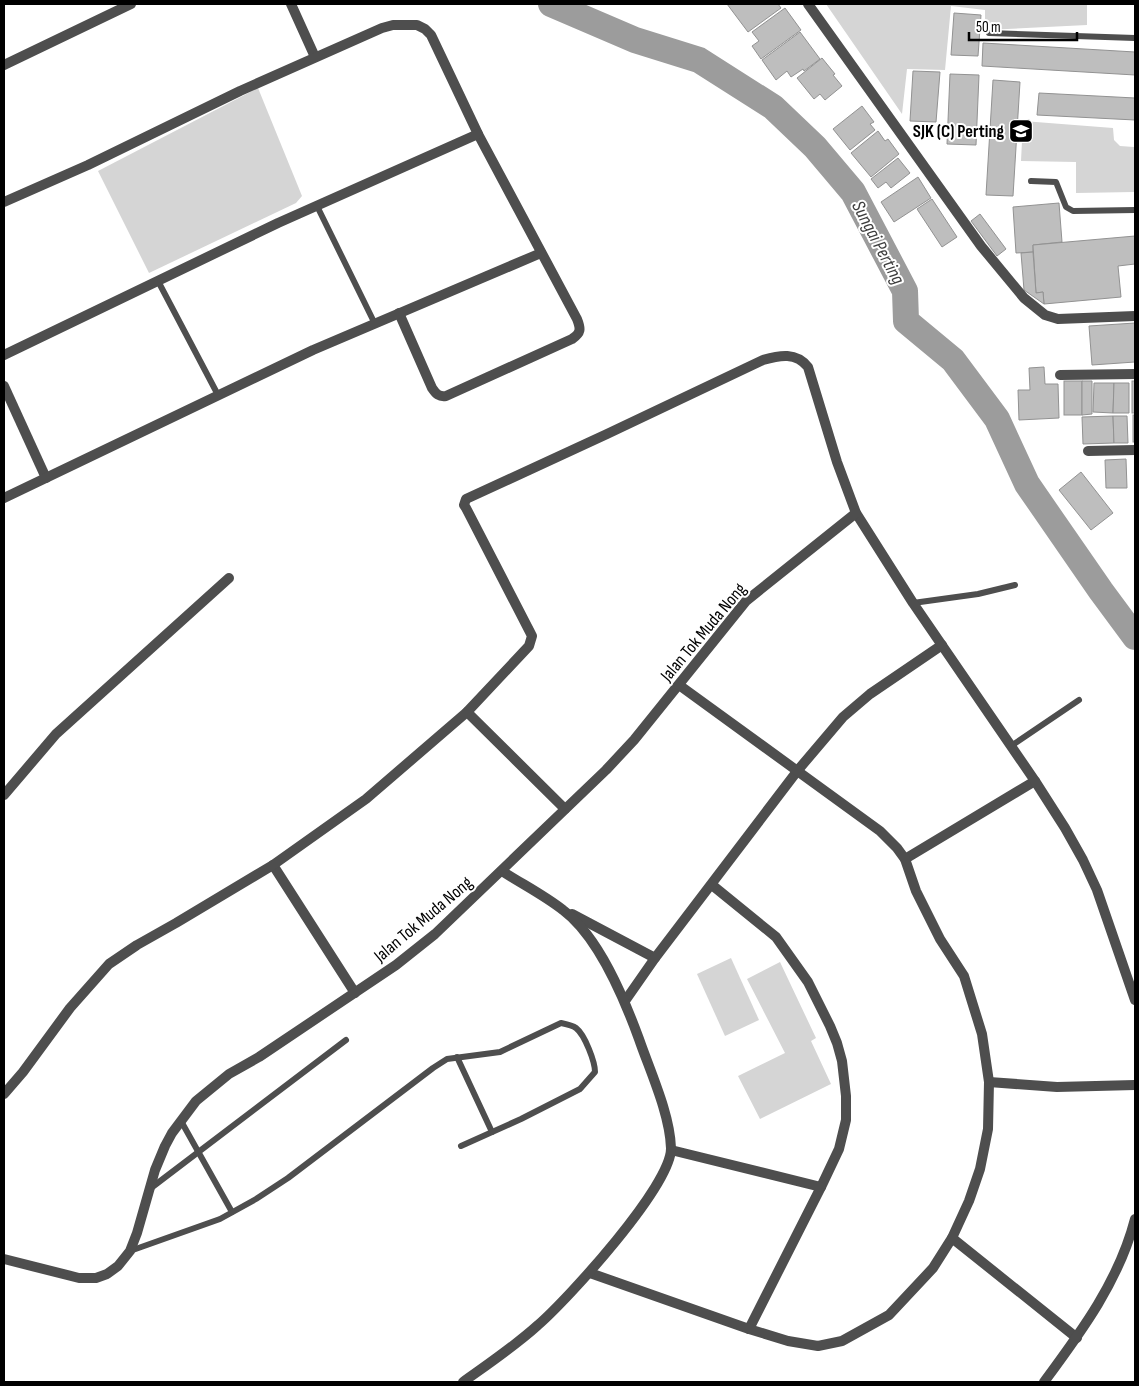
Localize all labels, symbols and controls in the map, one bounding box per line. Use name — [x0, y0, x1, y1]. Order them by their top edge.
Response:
scale bar — [969, 10, 1076, 42]
text: 50 m — [976, 18, 1001, 37]
school or university icon: SJK (C) Perting — [1008, 118, 1034, 144]
place label: SJK (C) Perting — [913, 121, 1004, 142]
water label: Sungai Perting — [846, 197, 909, 289]
street label: Jalan Tok Muda Nong — [656, 579, 751, 687]
street label: Jalan Tok Muda Nong — [369, 872, 477, 967]

